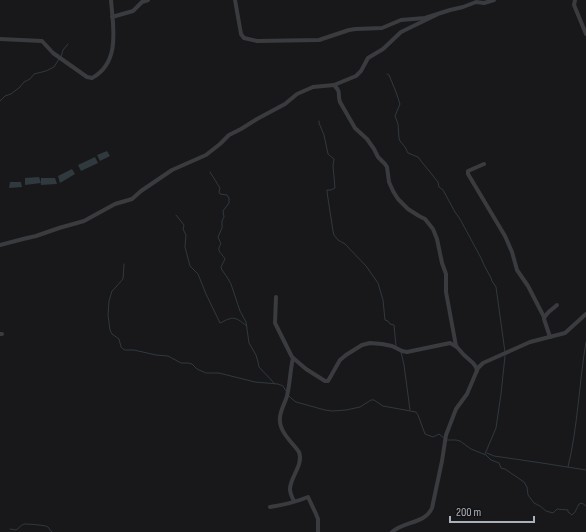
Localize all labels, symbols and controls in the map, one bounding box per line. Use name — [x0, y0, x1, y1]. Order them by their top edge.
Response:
scale bar — [450, 498, 534, 524]
text: 200 m — [456, 505, 482, 520]

